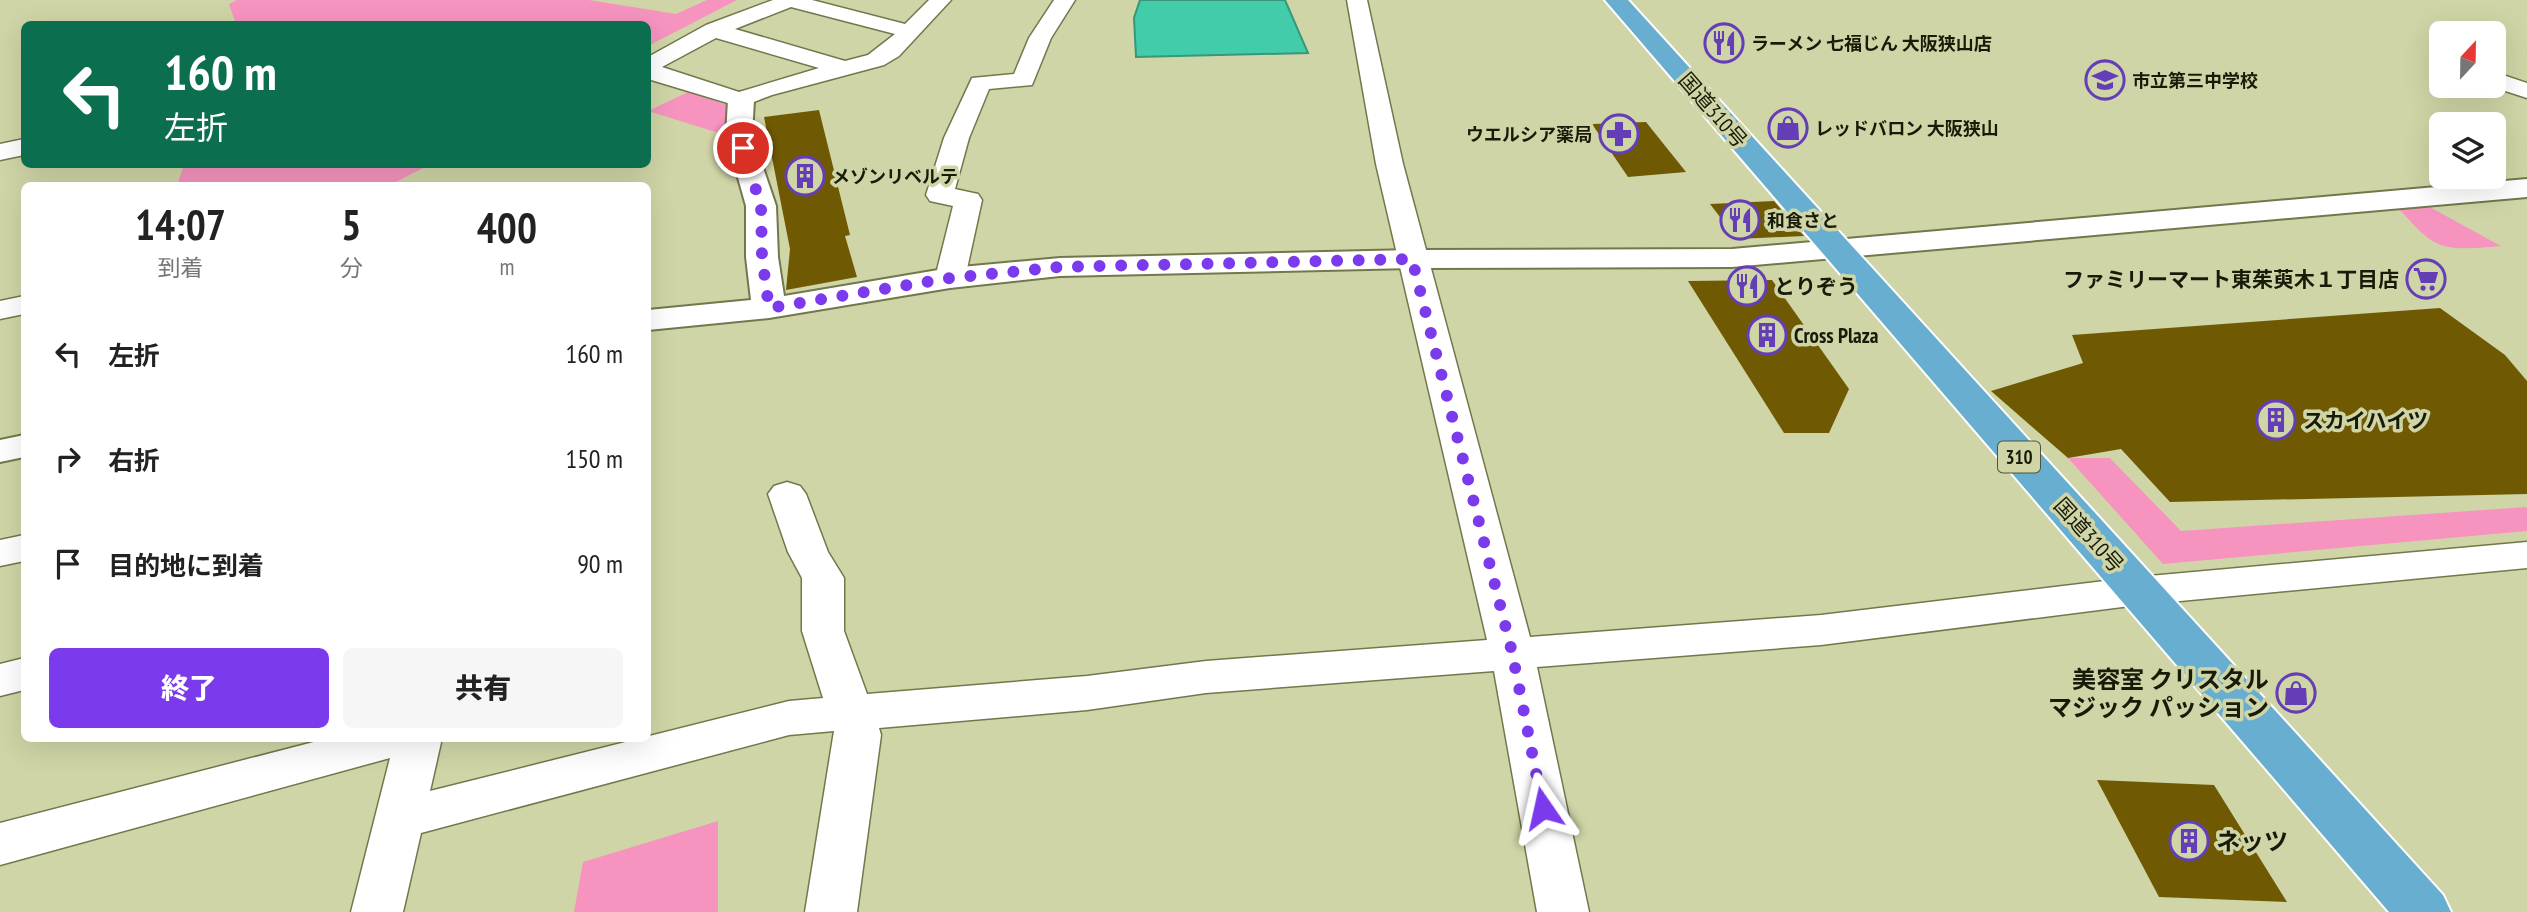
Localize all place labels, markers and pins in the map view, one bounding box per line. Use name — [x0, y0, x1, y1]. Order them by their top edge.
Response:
restaurant icon: ラーメン 七福じん 大阪狭山店 — [1703, 22, 1745, 64]
place label: ラーメン 七福じん 大阪狭山店 — [1751, 32, 1992, 55]
school or university icon: 市立第三中学校 — [2084, 59, 2126, 101]
place label: 市立第三中学校 — [2132, 69, 2258, 92]
shop icon: レッドバロン 大阪狭山 — [1767, 107, 1809, 149]
pharmacy icon: ウエルシア薬局 — [1598, 113, 1640, 155]
place label: レッドバロン 大阪狭山 — [1815, 117, 1999, 140]
pin — [713, 118, 773, 178]
place label: ウエルシア薬局 — [1466, 123, 1592, 146]
building icon: メゾンリベルテ — [784, 155, 826, 197]
place label: メゾンリベルテ — [832, 165, 958, 188]
restaurant icon: 和食さと — [1719, 199, 1761, 241]
place label: 和食さと — [1767, 209, 1839, 232]
supermarket icon: ファミリーマート東茱萸木１丁目店 — [2405, 258, 2447, 300]
restaurant icon: とりぞう — [1726, 265, 1768, 307]
place label: ファミリーマート東茱萸木１丁目店 — [2063, 266, 2399, 293]
place label: とりぞう — [1774, 273, 1858, 300]
building icon: Cross Plaza — [1746, 314, 1788, 356]
place label: Cross Plaza — [1794, 322, 1879, 349]
building icon: スカイハイツ — [2255, 399, 2297, 441]
place label: スカイハイツ — [2303, 407, 2428, 434]
place label: 美容室 クリスタル マジック パッション — [2048, 664, 2269, 723]
shop icon: 美容室 クリスタル マジック パッション — [2275, 672, 2317, 714]
building icon: ネッツ — [2168, 820, 2210, 862]
place label: ネッツ — [2216, 826, 2288, 857]

